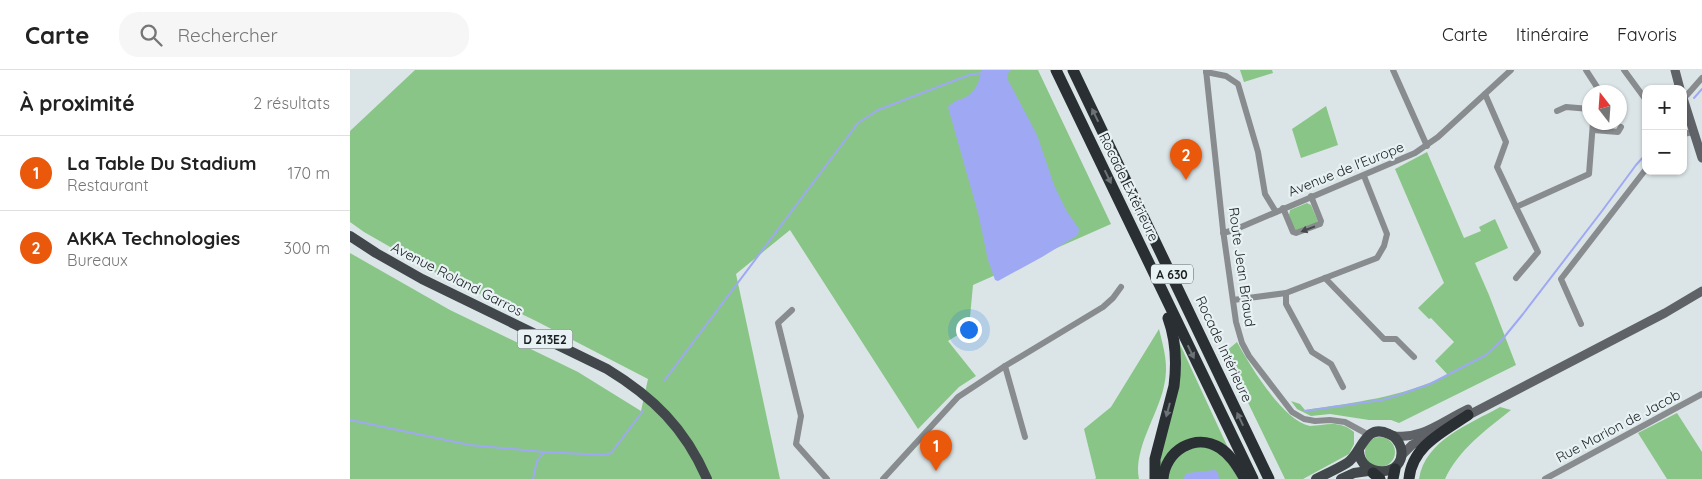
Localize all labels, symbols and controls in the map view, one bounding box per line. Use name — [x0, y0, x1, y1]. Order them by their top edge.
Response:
search box — [119, 12, 469, 57]
text: Carte — [25, 20, 89, 50]
icon: search — [137, 21, 165, 49]
text: Rechercher — [177, 23, 278, 47]
text: Carte — [1442, 23, 1488, 46]
text: Itinéraire — [1516, 23, 1589, 46]
text: Favoris — [1617, 23, 1677, 46]
north arrow — [1582, 85, 1627, 130]
map controls — [1642, 85, 1687, 175]
button: + — [1642, 85, 1687, 130]
text: À proximité — [20, 90, 135, 116]
text: 2 résultats — [253, 93, 330, 113]
one-way arrow — [1091, 108, 1099, 122]
street label: Rocade Extérieure — [1095, 130, 1163, 244]
button: − — [1642, 130, 1687, 175]
street label: Avenue de l'Europe — [1285, 137, 1407, 200]
pin: 2 — [1170, 139, 1202, 180]
text: La Table Du Stadium — [67, 151, 256, 175]
text: 1 — [33, 163, 39, 183]
text: 170 m — [287, 163, 330, 183]
one-way arrow — [1104, 170, 1112, 184]
text: Restaurant — [67, 175, 149, 195]
street label: Route Jean Briaud — [1225, 206, 1259, 328]
one-way arrow — [1300, 225, 1315, 233]
text: AKKA Technologies — [67, 226, 240, 250]
text: 2 — [31, 238, 41, 258]
text: 300 m — [284, 238, 330, 258]
street label: Avenue Roland Garros — [388, 238, 526, 320]
text: Bureaux — [67, 250, 128, 270]
road number: A 630 — [1151, 264, 1193, 283]
street label: Rocade Intérieure — [1192, 293, 1257, 405]
your location — [956, 317, 982, 343]
road number: D 213E2 — [518, 330, 572, 348]
one-way arrow — [1187, 345, 1195, 359]
street label: Rue Marion de Jacob — [1553, 386, 1683, 466]
one-way arrow — [1163, 403, 1171, 418]
one-way arrow — [1236, 412, 1244, 426]
pin: 1 — [920, 430, 952, 471]

